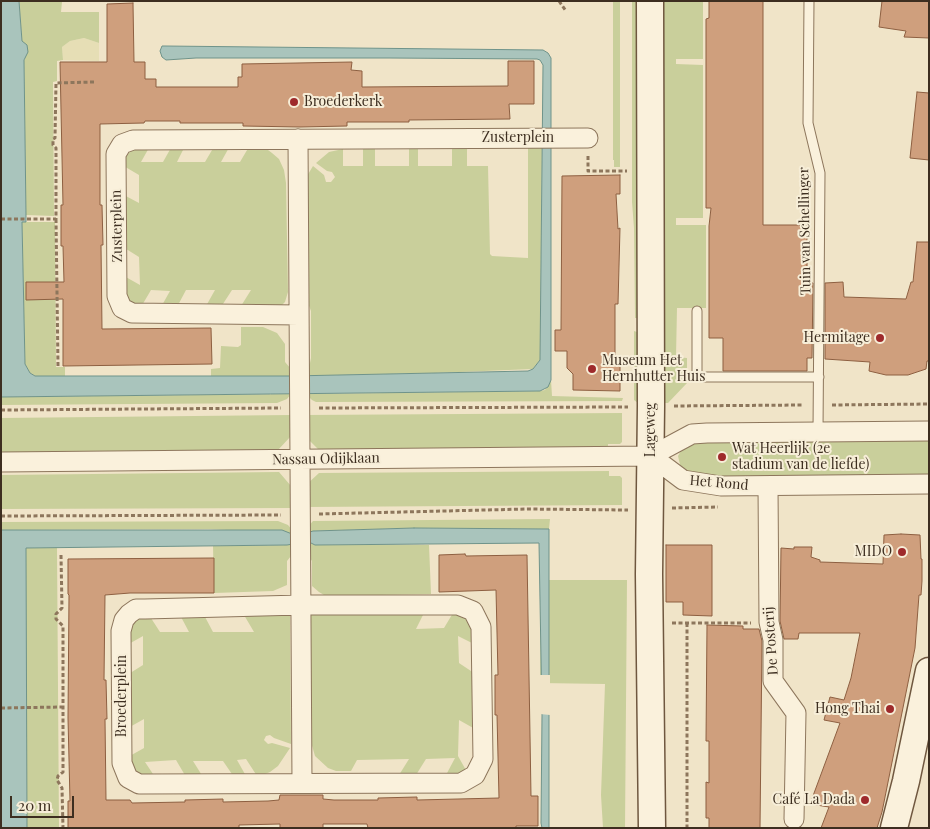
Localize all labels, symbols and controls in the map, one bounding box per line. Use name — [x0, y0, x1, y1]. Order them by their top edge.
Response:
place label: Broederkerk — [304, 94, 383, 110]
marker: Broederkerk — [288, 96, 300, 108]
street label: Zusterplein — [482, 130, 554, 146]
street label: Tuin van Schellinger — [795, 167, 815, 295]
street label: Zusterplein — [108, 190, 126, 262]
place label: Hermitage — [804, 330, 870, 346]
marker: Hermitage — [874, 332, 886, 344]
place label: Museum Het Hernhutter Huis — [602, 353, 705, 386]
marker: Museum Het Hernhutter Huis — [586, 363, 598, 375]
street label: Lageweg — [643, 403, 659, 457]
place label: Wat Heerlijk (2e stadium van de liefde) — [732, 441, 869, 474]
street label: Nassau Odijklaan — [272, 450, 380, 468]
marker: Wat Heerlijk (2e stadium van de liefde) — [716, 451, 728, 463]
street label: Het Rond — [689, 472, 749, 494]
place label: MIDO — [855, 544, 892, 560]
marker: MIDO — [896, 546, 908, 558]
street label: De Posterij — [760, 606, 782, 676]
street label: Broederplein — [114, 655, 130, 737]
place label: Hong Thai — [815, 701, 880, 717]
marker: Hong Thai — [884, 703, 896, 715]
scale bar — [12, 786, 76, 818]
place label: Café La Dada — [773, 792, 855, 808]
marker: Café La Dada — [859, 794, 871, 806]
text: 20 m — [18, 795, 51, 815]

